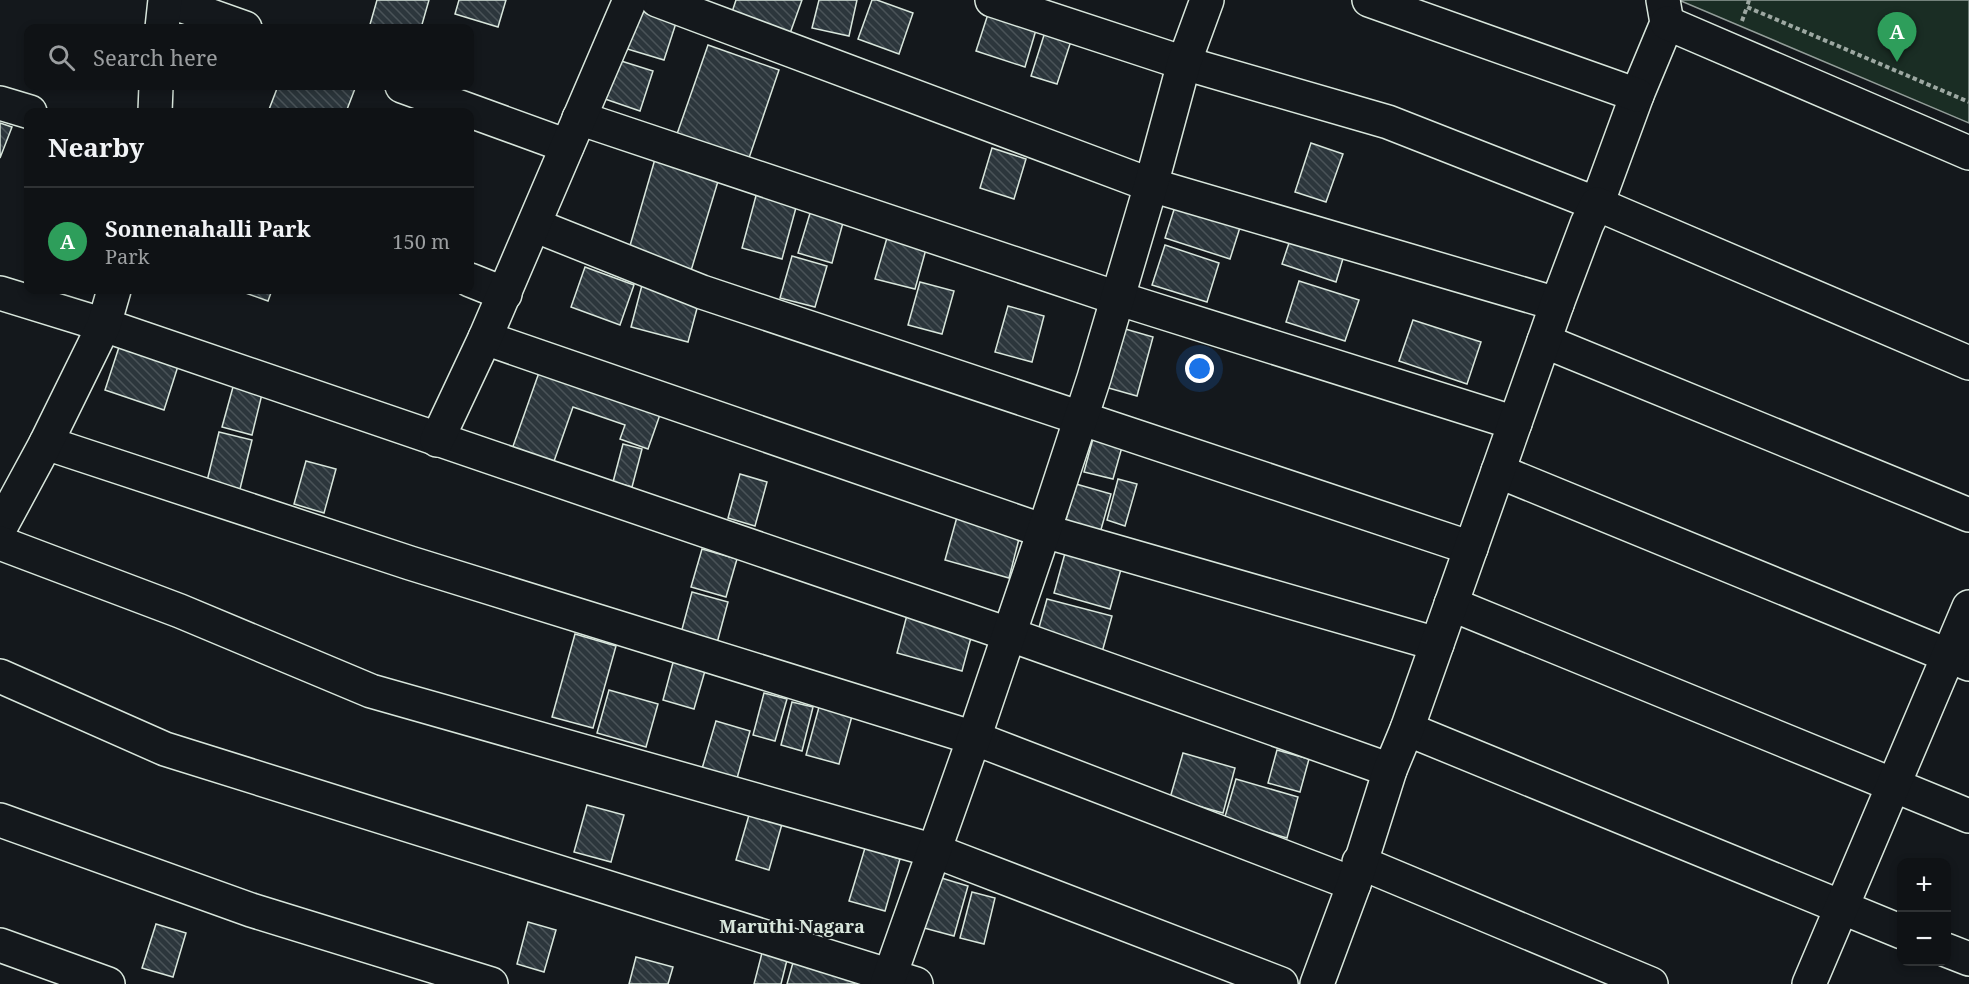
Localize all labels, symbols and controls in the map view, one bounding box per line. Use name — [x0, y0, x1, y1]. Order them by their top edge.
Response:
pin: A — [1878, 13, 1916, 62]
search box — [24, 24, 474, 90]
icon: search — [45, 41, 78, 74]
text: Search here — [93, 42, 218, 72]
text: Nearby — [48, 129, 144, 165]
text: Sonnenahalli Park — [105, 213, 311, 243]
text: A — [60, 228, 75, 255]
text: 150 m — [392, 228, 450, 255]
text: Park — [105, 243, 149, 270]
your location — [1185, 354, 1214, 383]
map controls — [1897, 858, 1951, 966]
button: + — [1897, 858, 1951, 912]
button: − — [1897, 912, 1951, 966]
district label: Maruthi Nagara — [719, 914, 865, 938]

